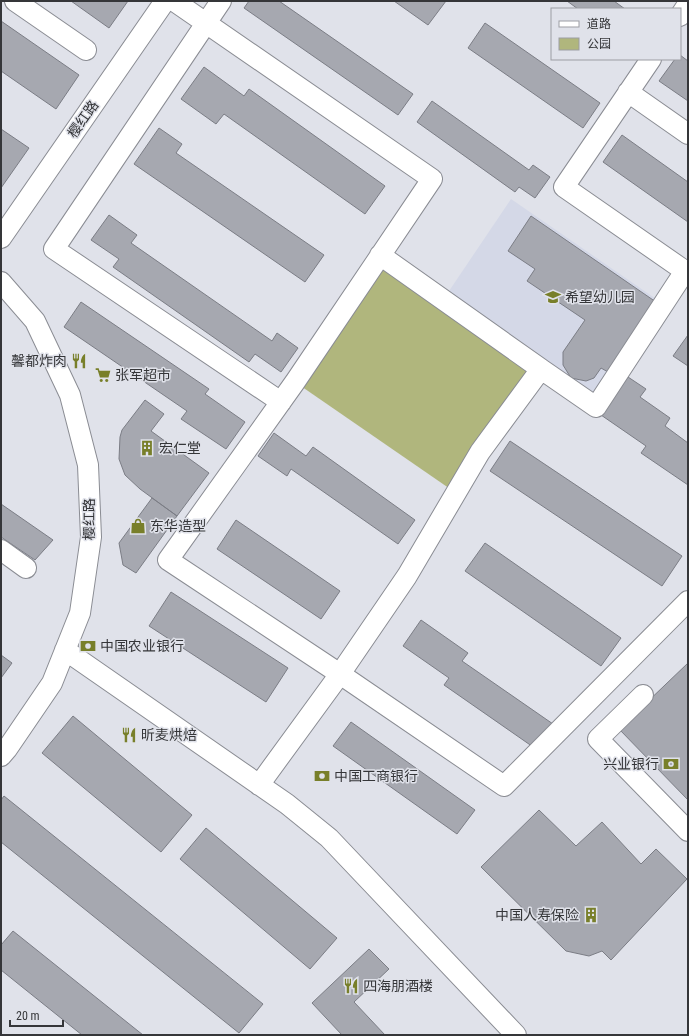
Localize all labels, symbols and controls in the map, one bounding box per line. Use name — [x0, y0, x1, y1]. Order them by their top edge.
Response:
legend — [551, 8, 681, 60]
text: 道路 — [587, 17, 611, 31]
text: 公园 — [587, 37, 611, 51]
street label: 樱红路 — [64, 97, 102, 141]
school or university icon: 希望幼儿园 — [544, 288, 562, 306]
place label: 希望幼儿园 — [565, 289, 635, 305]
restaurant icon: 馨都炸肉 — [70, 352, 88, 370]
place label: 馨都炸肉 — [11, 353, 67, 369]
supermarket icon: 张军超市 — [94, 366, 112, 384]
place label: 张军超市 — [115, 367, 171, 383]
building icon: 宏仁堂 — [138, 439, 156, 457]
place label: 宏仁堂 — [159, 440, 201, 456]
street label: 樱红路 — [81, 498, 97, 540]
shop icon: 东华造型 — [129, 517, 147, 535]
place label: 东华造型 — [150, 518, 206, 534]
bank icon: 中国农业银行 — [79, 637, 97, 655]
place label: 中国农业银行 — [100, 638, 184, 654]
restaurant icon: 昕麦烘焙 — [120, 726, 138, 744]
place label: 昕麦烘焙 — [141, 727, 197, 743]
bank icon: 兴业银行 — [662, 755, 680, 773]
place label: 兴业银行 — [603, 756, 659, 772]
bank icon: 中国工商银行 — [313, 767, 331, 785]
place label: 中国工商银行 — [334, 768, 418, 784]
building icon: 中国人寿保险 — [582, 906, 600, 924]
place label: 中国人寿保险 — [495, 907, 579, 923]
restaurant icon: 四海朋酒楼 — [342, 977, 360, 995]
place label: 四海朋酒楼 — [363, 978, 433, 994]
scale bar — [10, 1002, 63, 1028]
text: 20 m — [16, 1009, 40, 1023]

